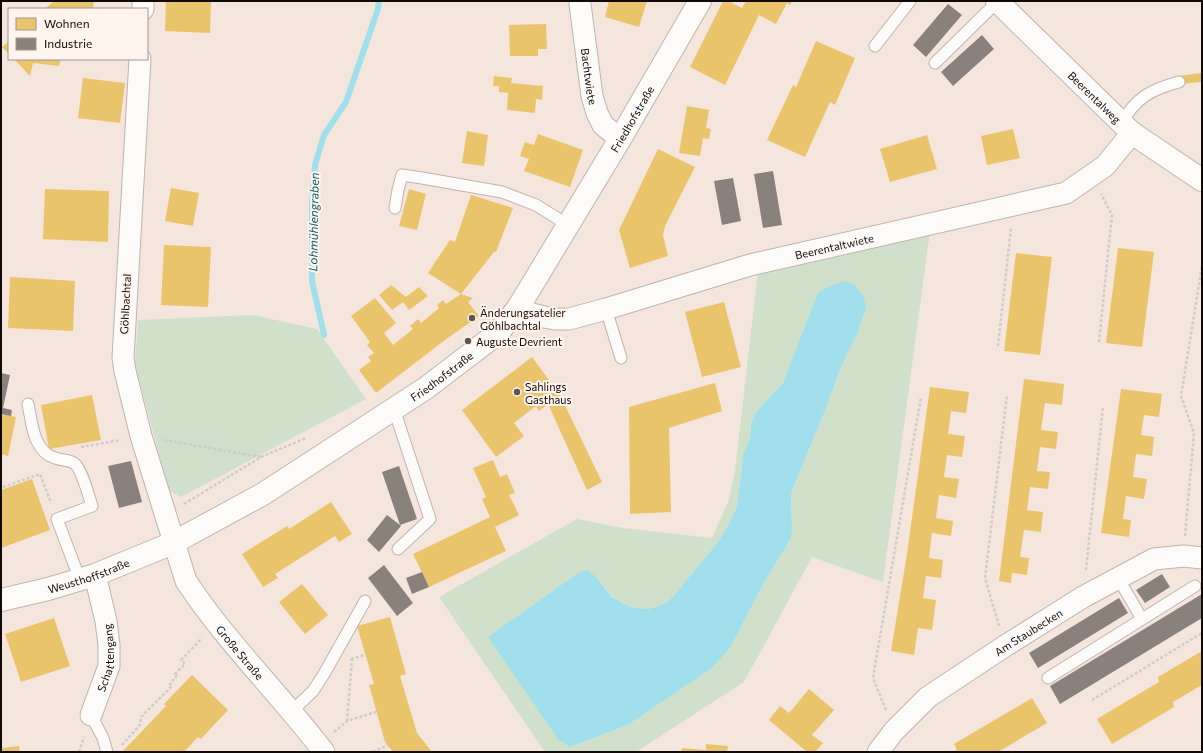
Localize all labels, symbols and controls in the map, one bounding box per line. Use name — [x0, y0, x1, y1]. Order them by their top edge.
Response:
legend — [8, 8, 148, 60]
text: Wohnen — [44, 16, 90, 30]
text: Industrie — [44, 36, 92, 50]
street label: Bachtwiete — [579, 47, 601, 106]
street label: Beerentalweg — [1066, 68, 1124, 125]
street label: Friedhofstraße — [607, 83, 656, 154]
water label: Lohmühlengraben — [305, 172, 321, 272]
street label: Beerentaltwiete — [794, 231, 875, 261]
street label: Göhlbachtal — [117, 273, 133, 335]
place label: Änderungsatelier Göhlbachtal — [480, 305, 566, 332]
marker: Änderungsatelier Göhlbachtal — [467, 313, 477, 323]
place label: Auguste Devrient — [476, 335, 563, 348]
marker: Auguste Devrient — [463, 336, 473, 346]
street label: Friedhofstraße — [408, 348, 475, 403]
place label: Sahlings Gasthaus — [525, 380, 572, 406]
marker: Sahlings Gasthaus — [512, 387, 522, 397]
street label: Weusthoffstraße — [46, 555, 131, 595]
street label: Am Staubecken — [992, 605, 1064, 658]
street label: Große Straße — [214, 622, 267, 682]
street label: Schattengang — [94, 623, 116, 693]

